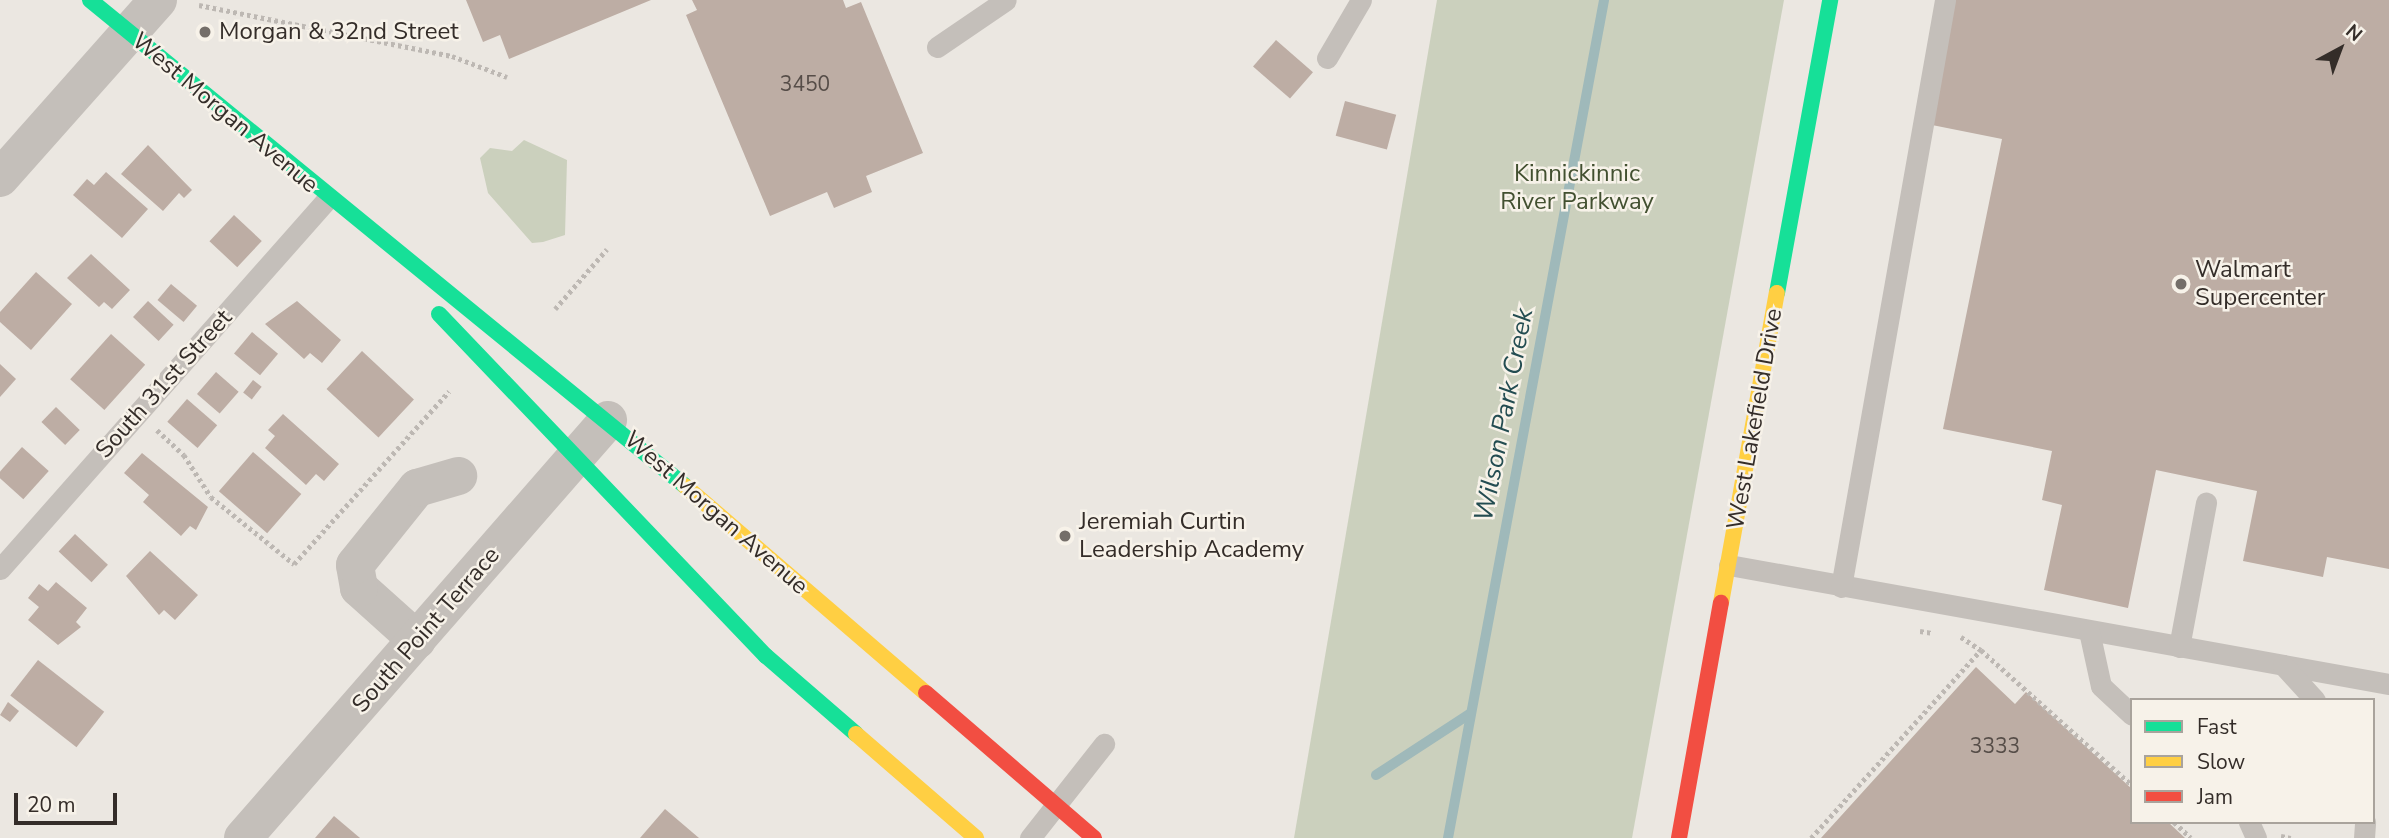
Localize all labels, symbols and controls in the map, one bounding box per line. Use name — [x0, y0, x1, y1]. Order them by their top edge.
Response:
north arrow — [2305, 14, 2375, 84]
place label: Morgan & 32nd Street — [219, 18, 459, 46]
text: N — [2340, 19, 2368, 48]
marker: Morgan & 32nd Street — [197, 24, 213, 40]
street label: West Morgan Avenue — [126, 27, 324, 199]
house number: 3450 — [780, 71, 830, 97]
park label: Kinnickinnic River Parkway — [1500, 160, 1654, 216]
place label: Walmart Supercenter — [2195, 256, 2325, 312]
marker: Walmart Supercenter — [2173, 276, 2189, 292]
street label: South 31st Street — [90, 304, 238, 464]
water label: Wilson Park Creek — [1468, 306, 1540, 524]
street label: West Lakefield Drive — [1721, 306, 1789, 532]
street label: West Morgan Avenue — [618, 425, 814, 601]
place label: Jeremiah Curtin Leadership Academy — [1079, 508, 1304, 564]
marker: Jeremiah Curtin Leadership Academy — [1057, 528, 1073, 544]
street label: South Point Terrace — [346, 541, 506, 719]
legend — [2130, 698, 2375, 824]
text: Fast — [2197, 713, 2237, 741]
house number: 3333 — [1970, 733, 2020, 759]
text: Slow — [2197, 748, 2245, 776]
scale bar — [18, 778, 121, 822]
text: Jam — [2197, 783, 2233, 811]
text: 20 m — [27, 791, 76, 819]

